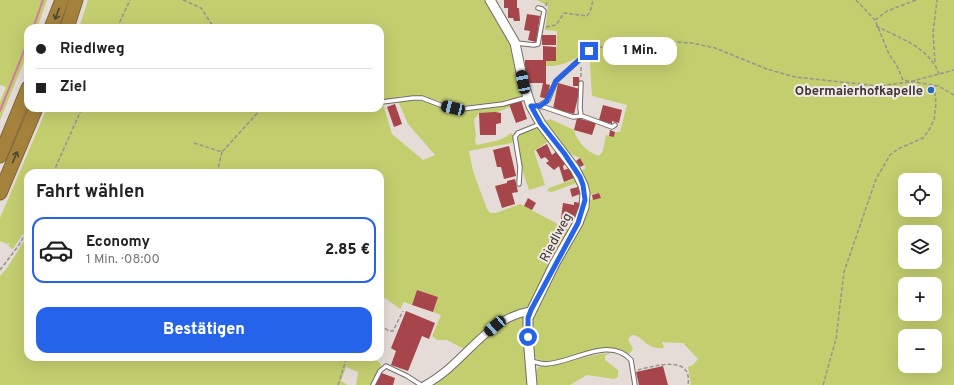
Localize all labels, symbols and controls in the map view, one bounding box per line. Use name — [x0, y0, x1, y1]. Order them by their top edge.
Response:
one-way arrow — [52, 8, 60, 20]
callout: 1 Min. — [603, 37, 677, 65]
text: Riedlweg — [60, 40, 125, 59]
route end — [580, 42, 598, 60]
text: 1 Min. — [623, 43, 657, 59]
car — [515, 69, 531, 95]
text: Ziel — [60, 78, 87, 97]
place label: Obermaierhofkapelle — [795, 84, 923, 100]
marker: Obermaierhofkapelle — [926, 85, 936, 95]
car — [440, 99, 466, 117]
one-way arrow — [12, 152, 20, 164]
map controls — [898, 173, 942, 373]
button: locate — [898, 173, 942, 217]
text: Fahrt wählen — [36, 181, 145, 204]
street label: Riedlweg — [537, 211, 576, 265]
button: layers — [898, 225, 942, 269]
icon: car — [38, 232, 74, 268]
text: Economy — [86, 233, 150, 252]
text: 2.85 € — [325, 241, 370, 260]
text: 1 Min. · 08:00 — [86, 252, 160, 268]
button: + — [898, 277, 942, 321]
button: Bestätigen — [36, 307, 372, 353]
car — [482, 314, 508, 338]
route start — [519, 328, 537, 346]
button: − — [898, 329, 942, 373]

